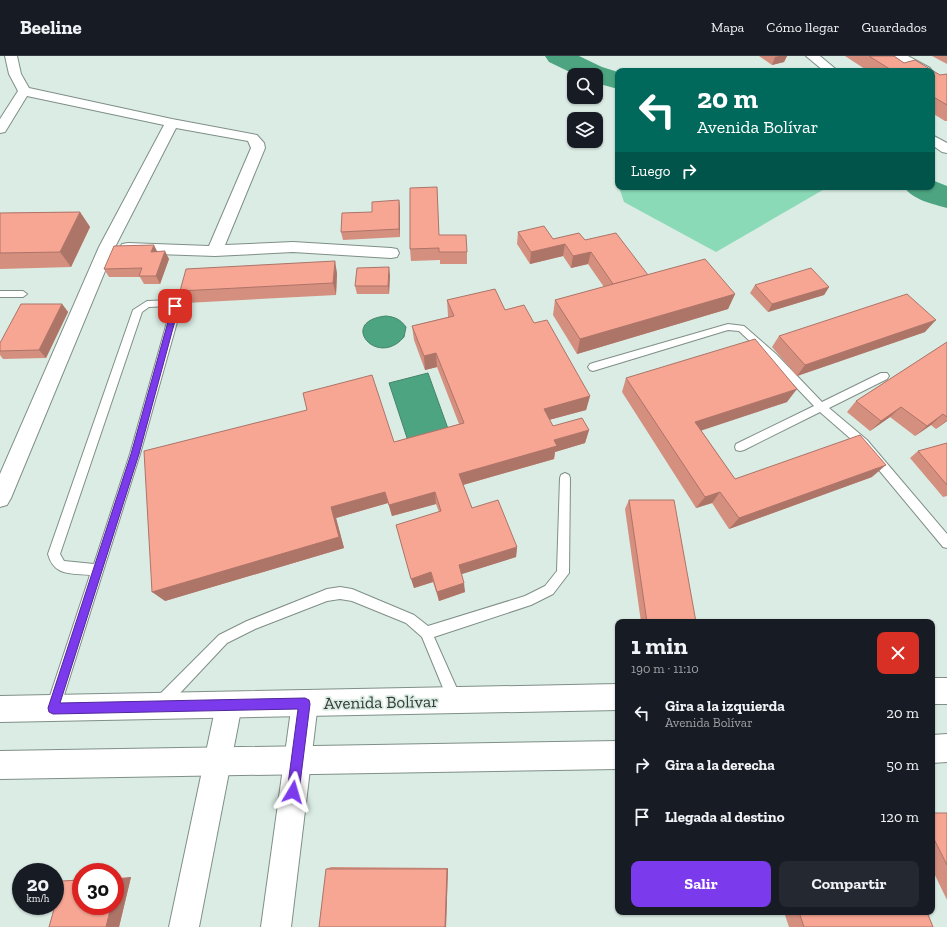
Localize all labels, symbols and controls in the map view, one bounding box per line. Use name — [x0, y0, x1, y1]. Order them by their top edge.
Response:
text: Beeline — [20, 16, 82, 39]
text: Mapa — [711, 19, 744, 36]
text: Cómo llegar — [766, 19, 839, 36]
text: Guardados — [861, 19, 927, 36]
map controls — [567, 68, 603, 148]
button: search — [567, 68, 603, 104]
text: 20 m — [697, 82, 758, 115]
icon: left — [631, 84, 683, 136]
button: layers — [567, 112, 603, 148]
text: Avenida Bolívar — [697, 116, 818, 138]
icon: right — [678, 160, 700, 182]
text: Luego — [631, 162, 670, 180]
pin — [158, 289, 192, 323]
icon: arrive — [164, 295, 186, 317]
text: 1 min — [631, 631, 688, 660]
button: close — [877, 632, 919, 674]
text: 190 m · 11:10 — [631, 661, 699, 676]
street label: Avenida Bolívar — [324, 691, 438, 713]
text: Gira a la izquierda — [665, 697, 785, 715]
icon: left — [631, 702, 653, 724]
text: 20 m — [886, 704, 919, 722]
text: Avenida Bolívar — [665, 715, 753, 730]
icon: right — [631, 754, 653, 776]
text: Gira a la derecha — [665, 756, 775, 774]
text: 50 m — [886, 756, 919, 774]
position arrow — [272, 771, 314, 813]
icon: arrive — [631, 806, 653, 828]
text: Llegada al destino — [665, 808, 785, 826]
text: 120 m — [881, 808, 919, 826]
button: Salir — [631, 861, 771, 907]
button: Compartir — [779, 861, 919, 907]
speed limit sign: 30 — [72, 863, 124, 915]
text: 20 — [27, 872, 49, 896]
text: km/h — [27, 893, 49, 905]

